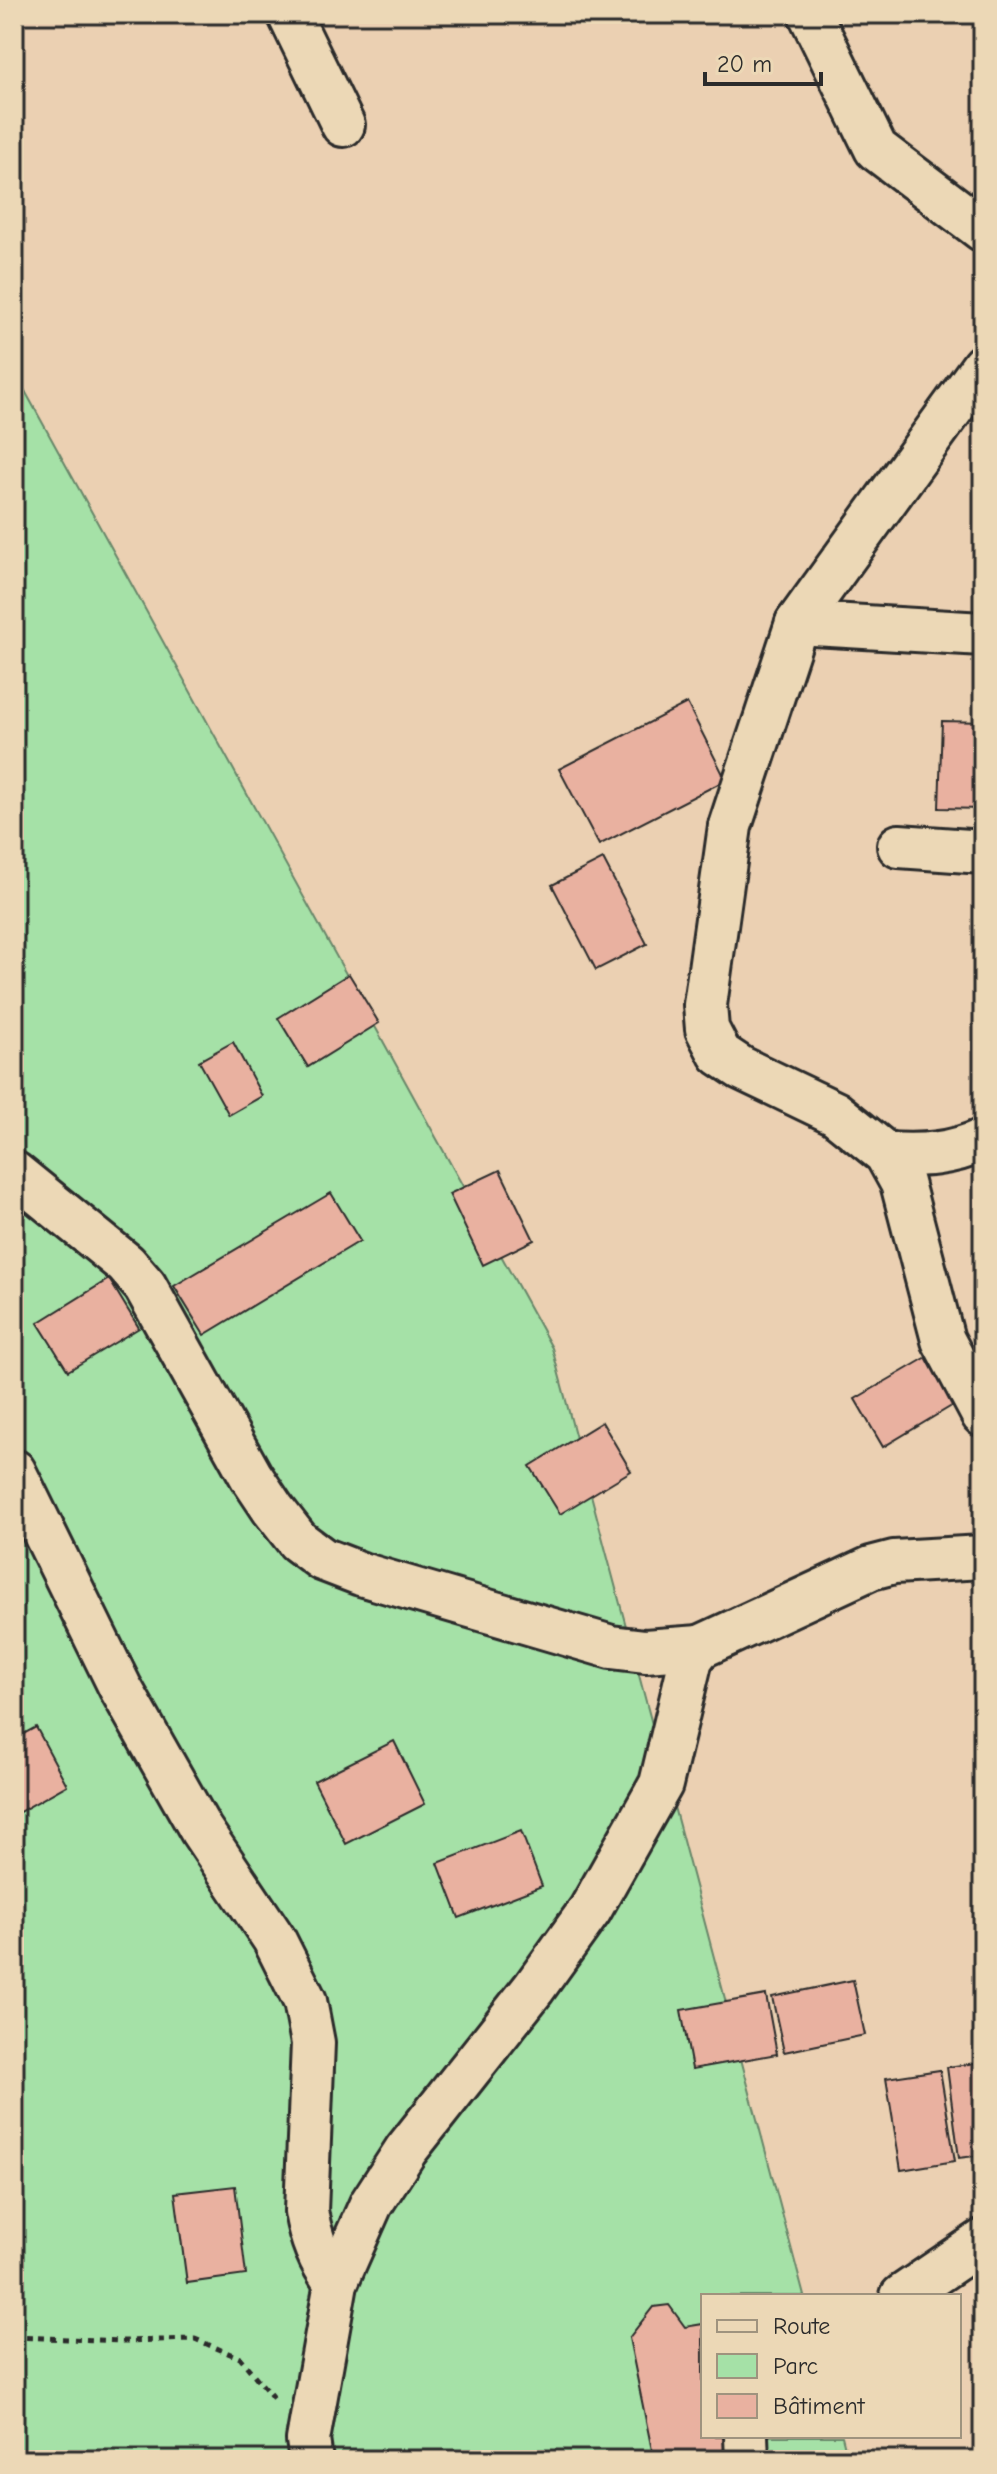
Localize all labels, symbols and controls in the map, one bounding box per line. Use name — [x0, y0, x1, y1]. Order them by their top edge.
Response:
scale bar — [705, 36, 821, 86]
text: 20 m — [717, 50, 772, 78]
legend — [701, 2294, 961, 2438]
text: Route — [773, 2312, 830, 2340]
text: Parc — [773, 2352, 818, 2380]
text: Bâtiment — [773, 2392, 866, 2420]

